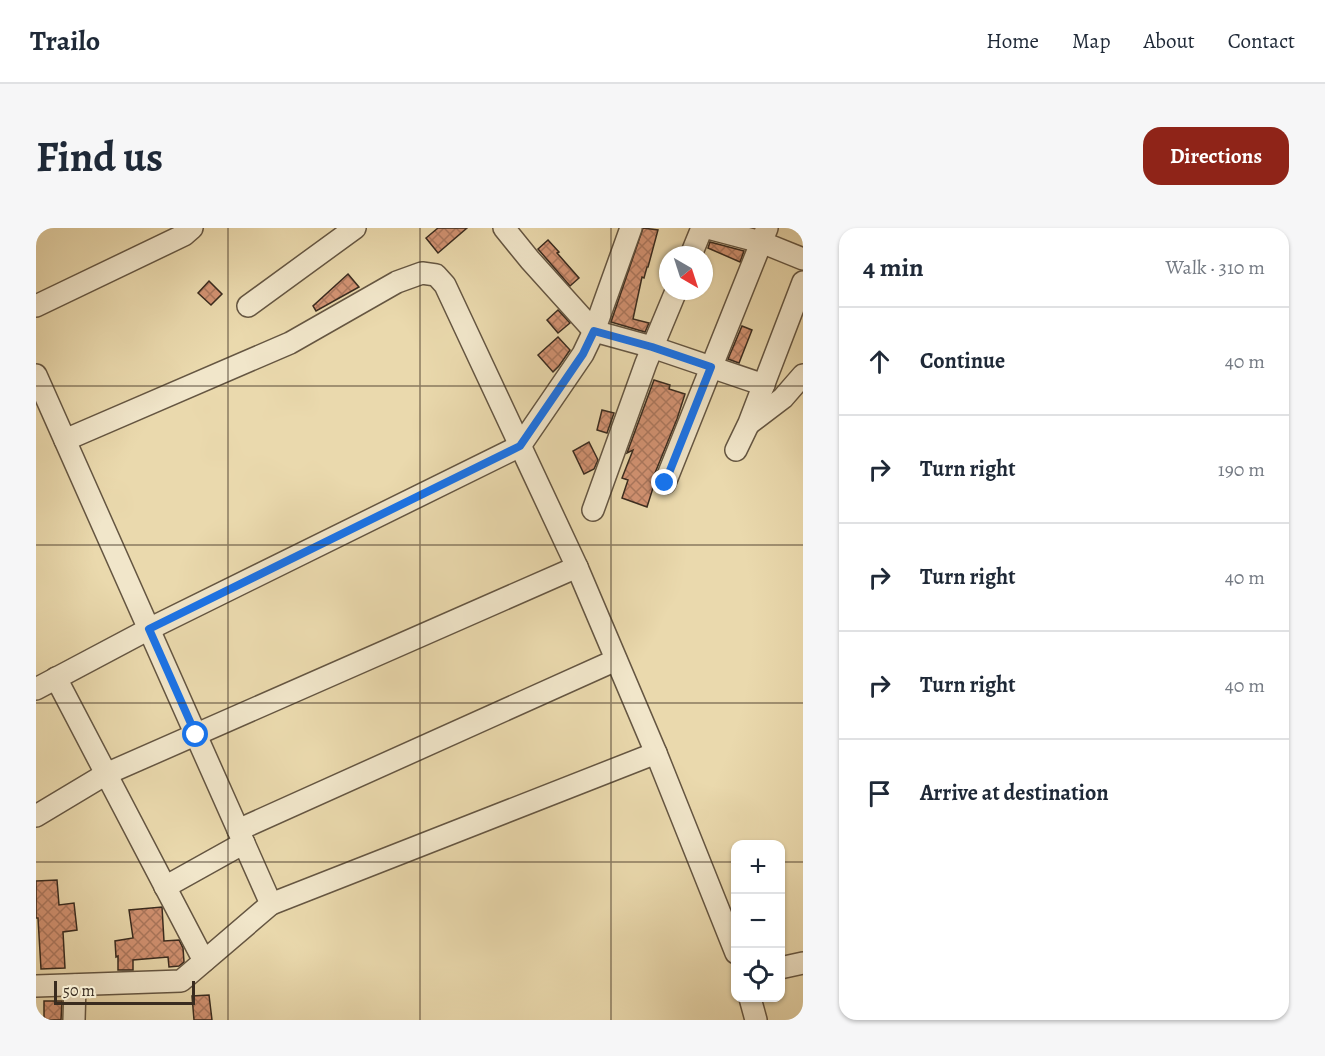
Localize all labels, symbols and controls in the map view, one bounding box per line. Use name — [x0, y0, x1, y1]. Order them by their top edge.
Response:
text: Trailo — [30, 22, 100, 60]
text: Home — [986, 27, 1039, 55]
text: Map — [1072, 27, 1110, 55]
text: About — [1143, 27, 1195, 55]
text: Contact — [1228, 27, 1295, 55]
button: Directions — [1143, 127, 1289, 185]
text: Find us — [36, 128, 163, 185]
north arrow — [659, 246, 713, 300]
text: 4 min — [863, 250, 924, 285]
text: Walk · 310 m — [1166, 254, 1265, 281]
icon: ahead — [863, 345, 896, 378]
text: Continue — [920, 346, 1005, 376]
text: 40 m — [1225, 348, 1265, 375]
icon: right — [863, 453, 896, 486]
text: Turn right — [920, 454, 1016, 484]
text: 190 m — [1218, 456, 1265, 483]
route end — [651, 469, 677, 495]
icon: right — [863, 561, 896, 594]
text: Turn right — [920, 562, 1016, 592]
text: 40 m — [1225, 564, 1265, 591]
icon: right — [863, 669, 896, 702]
text: Turn right — [920, 670, 1016, 700]
text: 40 m — [1225, 672, 1265, 699]
route start — [182, 721, 208, 747]
icon: arrive — [863, 777, 896, 810]
text: Arrive at destination — [920, 778, 1109, 808]
map controls — [731, 840, 785, 1002]
button: + — [731, 840, 785, 894]
button: − — [731, 894, 785, 948]
button: locate — [731, 948, 785, 1002]
scale bar — [54, 978, 195, 1006]
text: 50 m — [63, 980, 95, 1002]

